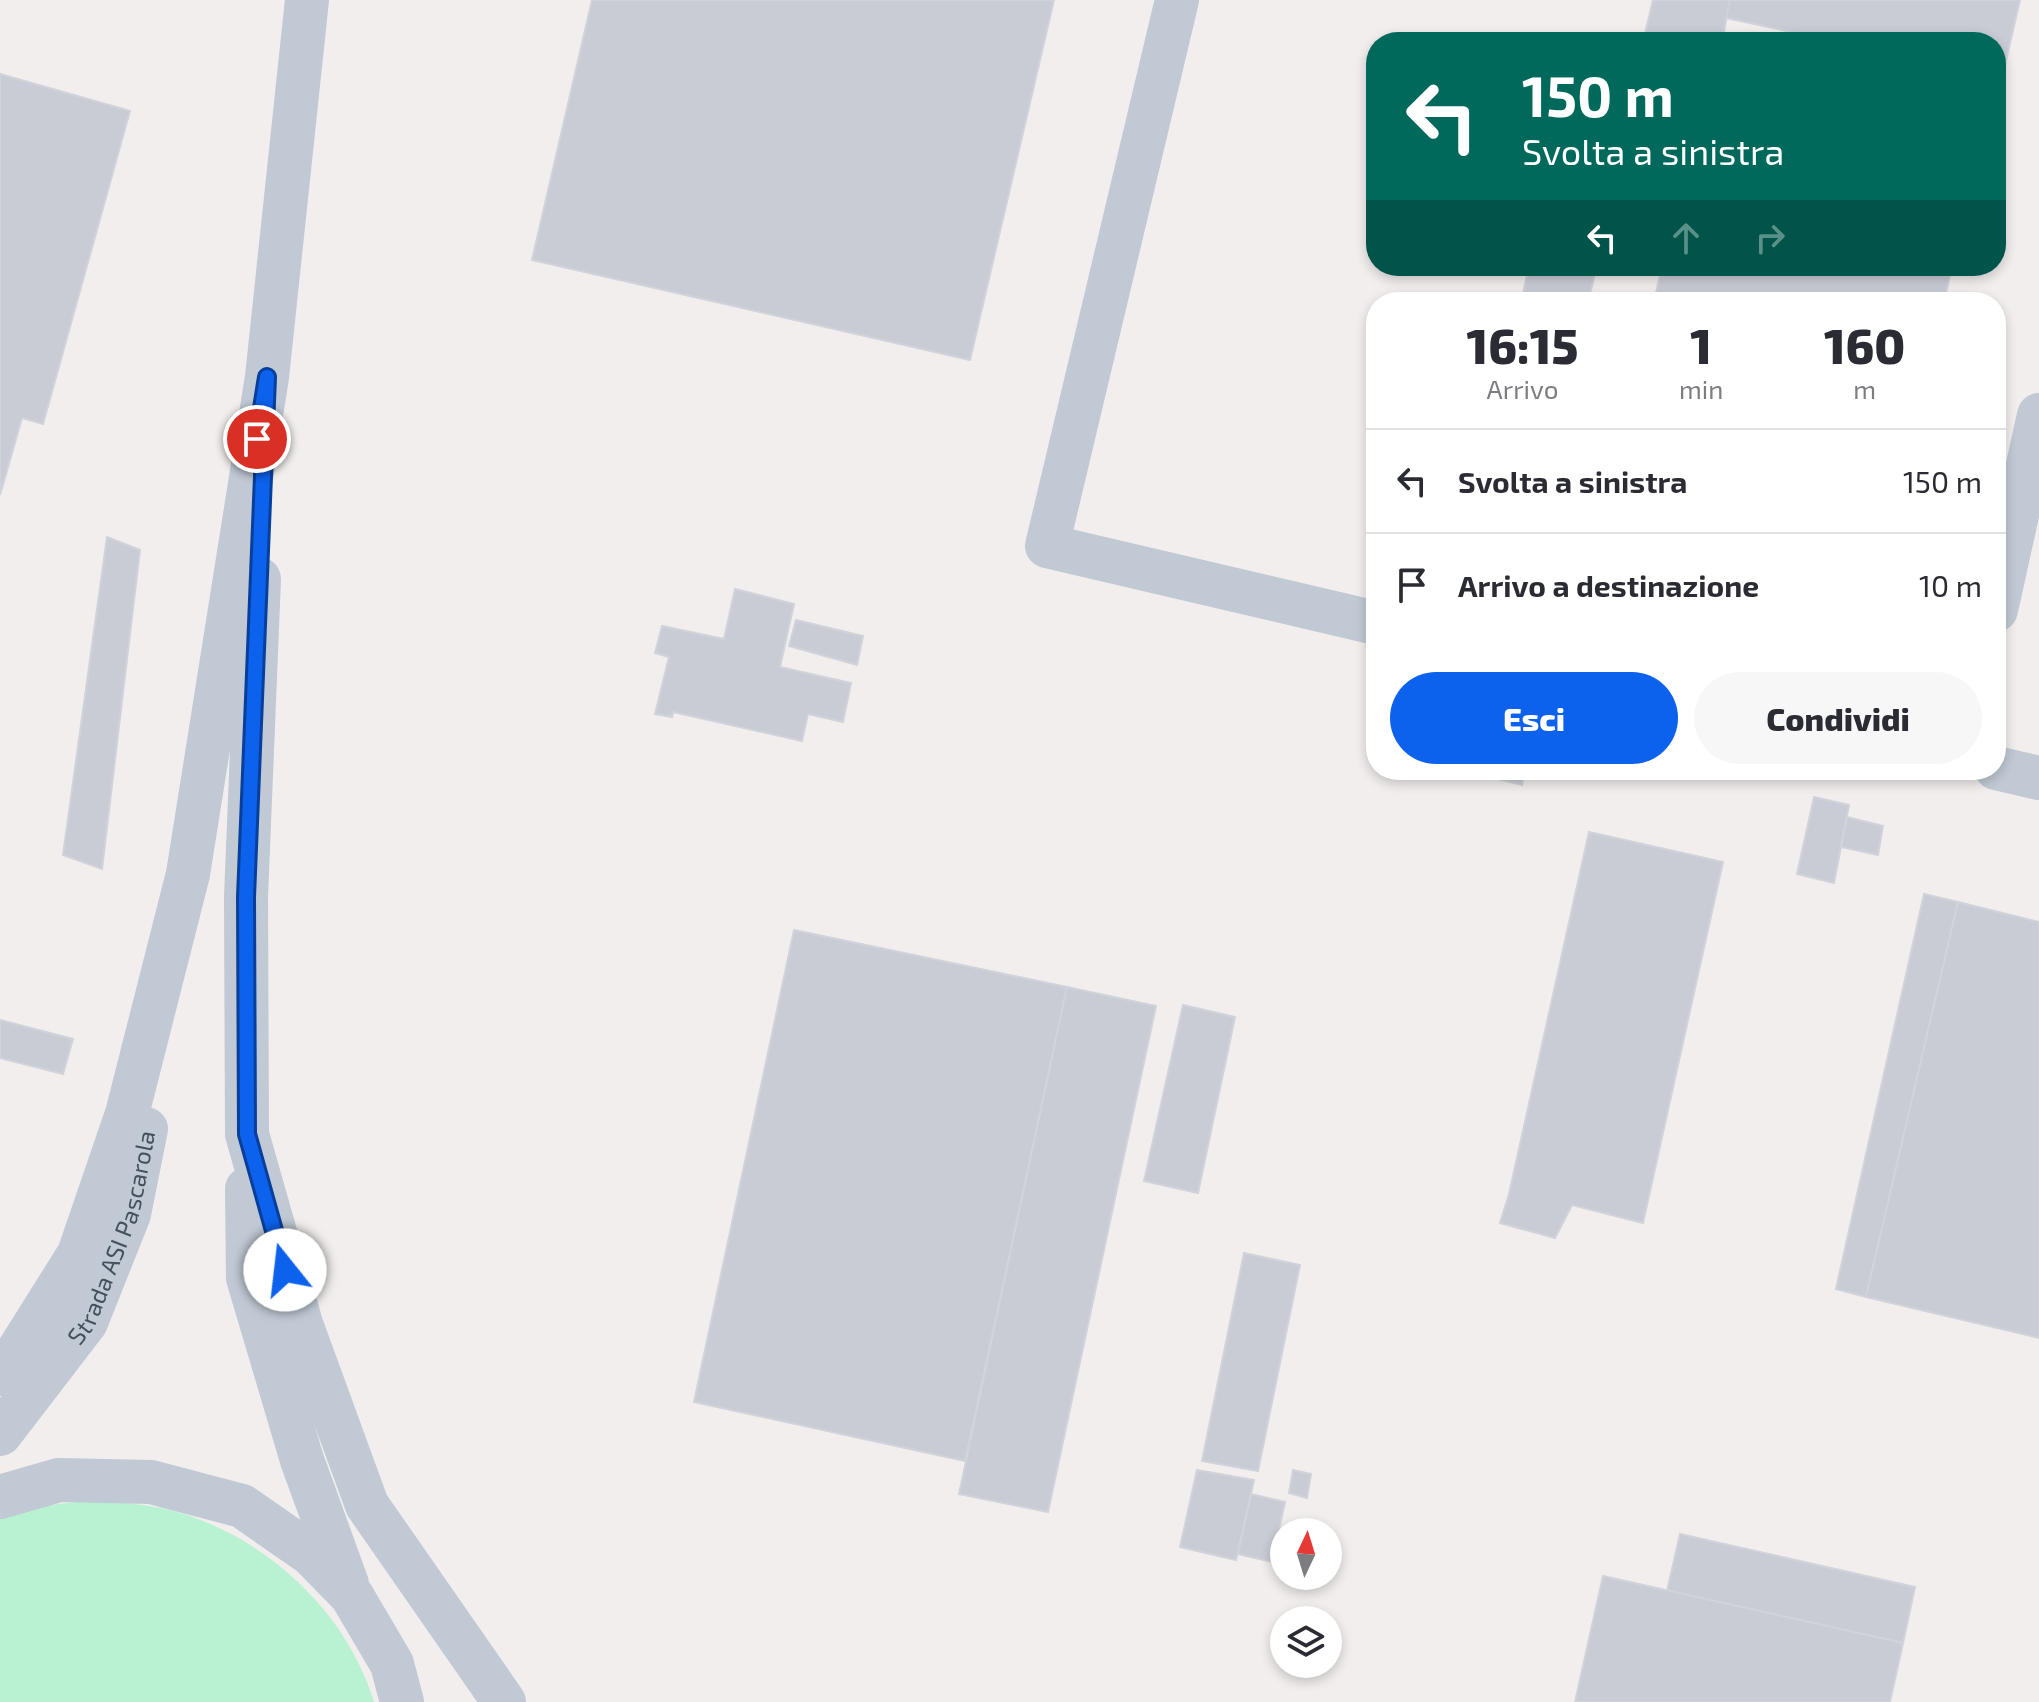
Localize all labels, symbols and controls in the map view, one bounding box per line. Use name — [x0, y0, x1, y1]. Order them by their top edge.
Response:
text: 150 m — [1522, 61, 1674, 128]
icon: left — [1390, 64, 1494, 168]
text: Svolta a sinistra — [1522, 129, 1784, 172]
icon: left — [1580, 216, 1624, 260]
icon: ahead — [1664, 216, 1708, 260]
icon: right — [1748, 216, 1792, 260]
text: 16:15 — [1467, 316, 1578, 374]
text: 1 — [1690, 316, 1712, 374]
text: 160 — [1824, 316, 1905, 374]
text: Arrivo — [1487, 373, 1558, 404]
text: min — [1679, 373, 1723, 404]
text: m — [1853, 373, 1876, 404]
pin — [223, 405, 291, 473]
icon: arrive — [235, 417, 279, 461]
icon: left — [1390, 459, 1434, 503]
text: Svolta a sinistra — [1458, 463, 1687, 499]
text: 150 m — [1903, 463, 1982, 499]
icon: arrive — [1390, 563, 1434, 607]
text: Arrivo a destinazione — [1458, 567, 1759, 603]
text: 10 m — [1919, 567, 1982, 603]
button: Esci — [1390, 672, 1678, 764]
button: Condividi — [1694, 672, 1982, 764]
street label: Strada ASI Pascarola — [60, 1128, 160, 1350]
position arrow — [243, 1228, 327, 1312]
north arrow — [1270, 1518, 1342, 1590]
map controls — [1270, 1518, 1342, 1678]
button: layers — [1270, 1606, 1342, 1678]

